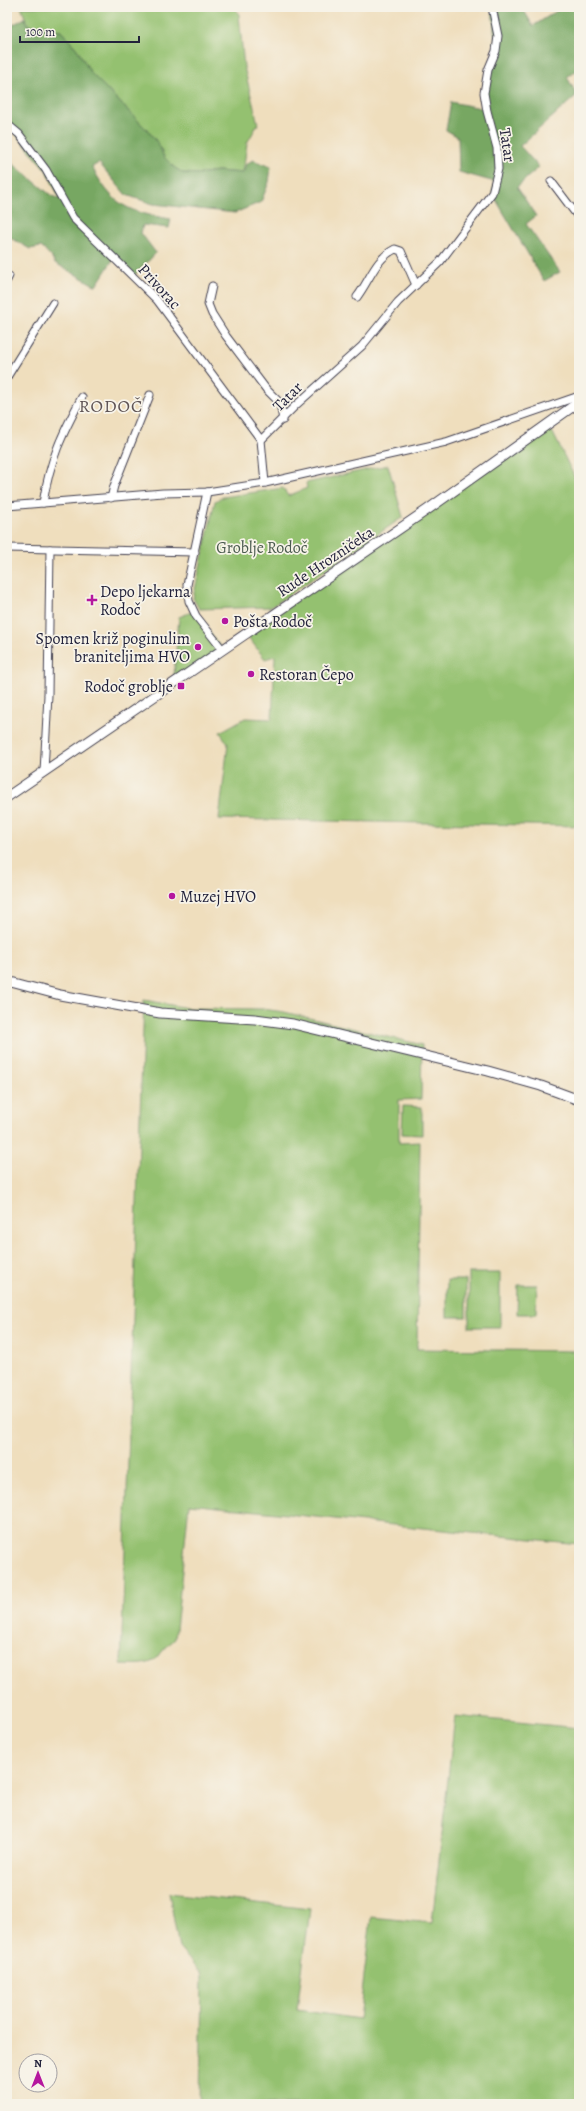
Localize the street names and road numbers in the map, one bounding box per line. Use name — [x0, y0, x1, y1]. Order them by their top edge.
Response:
street label: Tatar — [493, 127, 521, 164]
street label: Privorac — [133, 259, 186, 314]
street label: Tatar — [268, 377, 308, 417]
street label: Rude Hrozničeka — [273, 521, 379, 602]

